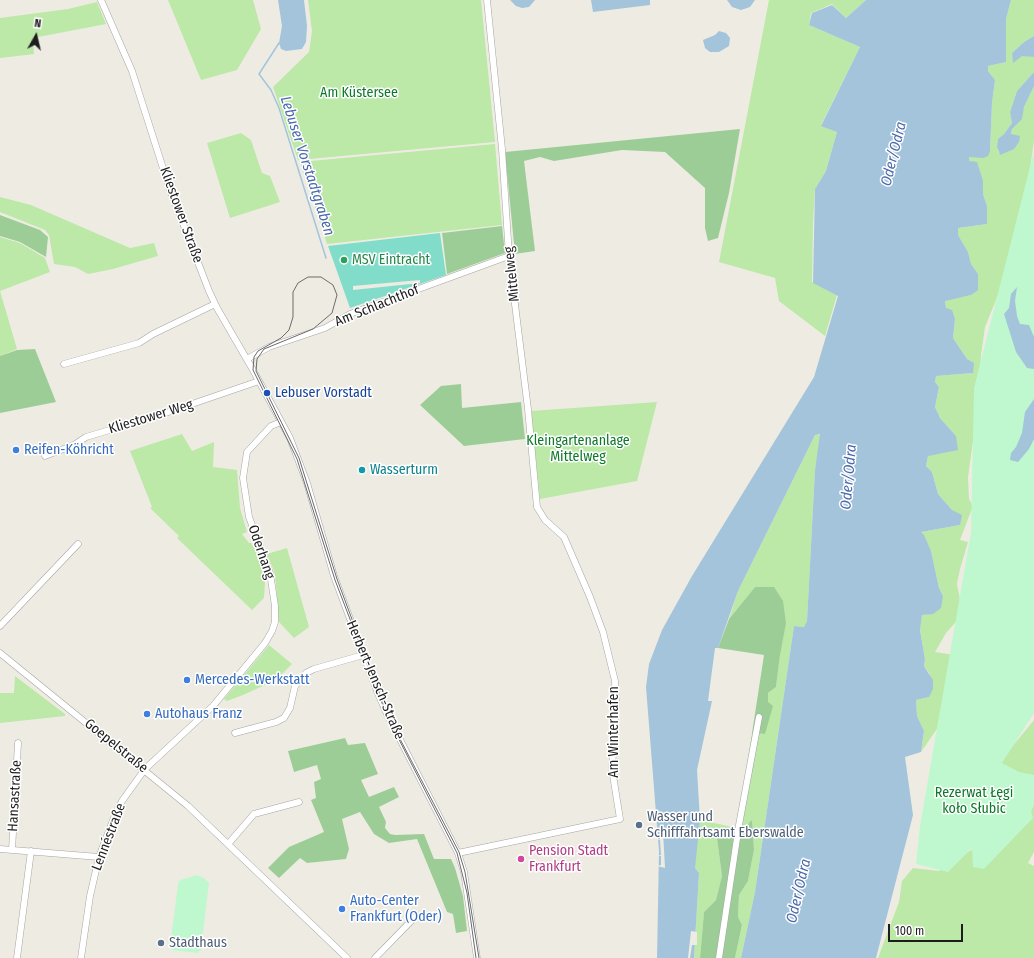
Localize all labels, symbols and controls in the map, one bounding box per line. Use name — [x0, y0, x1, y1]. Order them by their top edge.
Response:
north arrow — [16, 16, 56, 56]
text: N — [34, 17, 42, 31]
park label: Am Küstersee — [320, 85, 398, 101]
water label: Lebuser Vorstadtgraben — [276, 94, 338, 238]
water label: Oder/Odra — [877, 120, 911, 188]
street label: Kliestower Straße — [156, 165, 206, 265]
street label: Mittelweg — [501, 245, 523, 303]
place label: MSV Eintracht — [352, 252, 430, 268]
marker: MSV Eintracht — [339, 255, 349, 265]
street label: Am Schlachthof — [333, 282, 421, 330]
place label: Lebuser Vorstadt — [275, 385, 372, 401]
marker: Lebuser Vorstadt — [262, 388, 272, 398]
street label: Kliestower Weg — [107, 396, 195, 438]
park label: Kleingartenanlage Mittelweg — [526, 433, 630, 466]
place label: Reifen-Köhricht — [24, 442, 114, 458]
water label: Oder/Odra — [837, 444, 861, 510]
marker: Reifen-Köhricht — [11, 445, 21, 455]
place label: Wasserturm — [370, 462, 438, 478]
marker: Wasserturm — [357, 465, 367, 475]
street label: Oderhang — [244, 523, 278, 581]
street label: Herbert-Jensch-Straße — [342, 618, 408, 742]
place label: Mercedes-Werkstatt — [195, 672, 310, 688]
marker: Mercedes-Werkstatt — [182, 675, 192, 685]
street label: Am Winterhafen — [606, 686, 622, 778]
place label: Autohaus Franz — [155, 706, 242, 722]
marker: Autohaus Franz — [142, 709, 152, 719]
street label: Goepelstraße — [81, 715, 151, 777]
street label: Hansastraße — [5, 760, 25, 832]
park label: Rezerwat Łęgi koło Słubic — [935, 785, 1013, 818]
street label: Lennéstraße — [88, 801, 130, 873]
place label: Wasser und Schifffahrtsamt Eberswalde — [647, 809, 804, 842]
marker: Wasser und Schifffahrtsamt Eberswalde — [634, 820, 644, 830]
place label: Pension Stadt Frankfurt — [529, 843, 608, 876]
marker: Pension Stadt Frankfurt — [516, 854, 526, 864]
water label: Oder/Odra — [783, 857, 815, 925]
place label: Auto-Center Frankfurt (Oder) — [350, 893, 442, 926]
marker: Auto-Center Frankfurt (Oder) — [337, 904, 347, 914]
scale bar — [890, 916, 965, 942]
text: 100 m — [895, 924, 924, 938]
place label: Stadthaus — [169, 935, 227, 951]
marker: Stadthaus — [156, 938, 166, 948]

